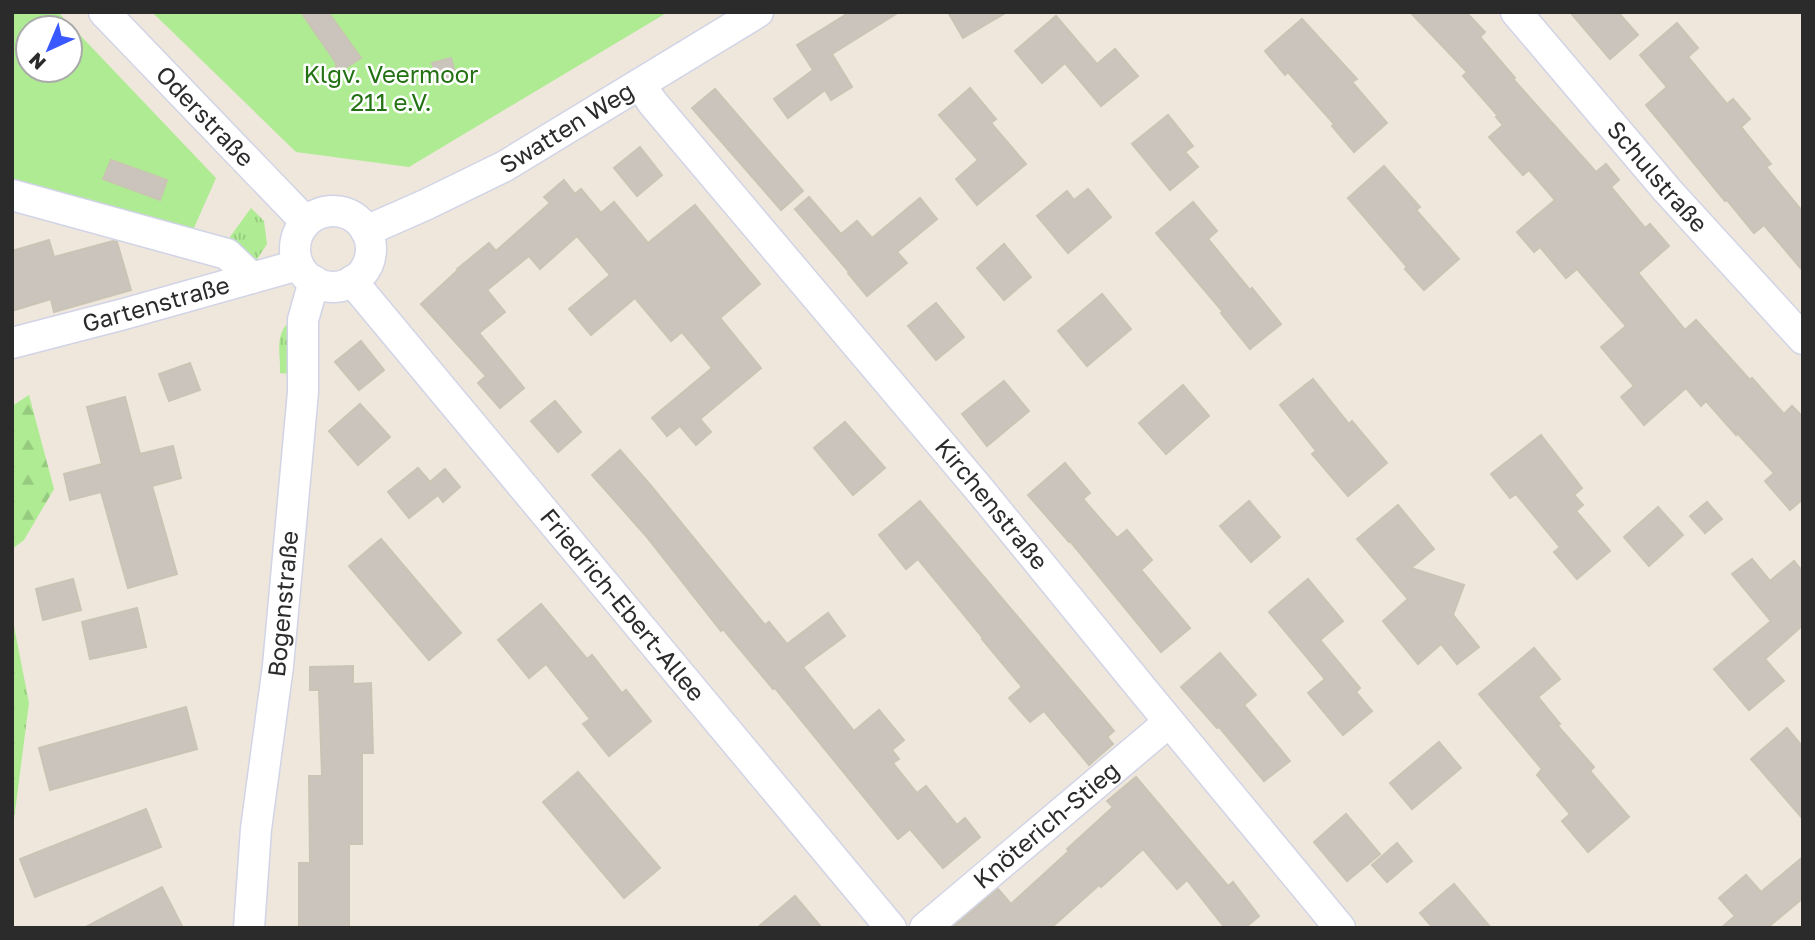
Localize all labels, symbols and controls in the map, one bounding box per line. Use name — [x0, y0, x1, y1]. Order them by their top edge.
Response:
north arrow — [14, 14, 84, 84]
text: N — [24, 48, 50, 75]
street label: Oderstraße — [151, 59, 261, 172]
park label: Klgv. Veermoor 211 e.V. — [304, 59, 478, 116]
street label: Swatten Weg — [494, 75, 639, 179]
street label: Schulstraße — [1602, 114, 1714, 238]
street label: Gartenstraße — [79, 269, 232, 337]
street label: Kirchenstraße — [930, 432, 1055, 575]
street label: Friedrich-Ebert-Allee — [535, 502, 712, 706]
street label: Bogenstraße — [261, 529, 303, 679]
street label: Knöterich-Stieg — [967, 755, 1124, 894]

